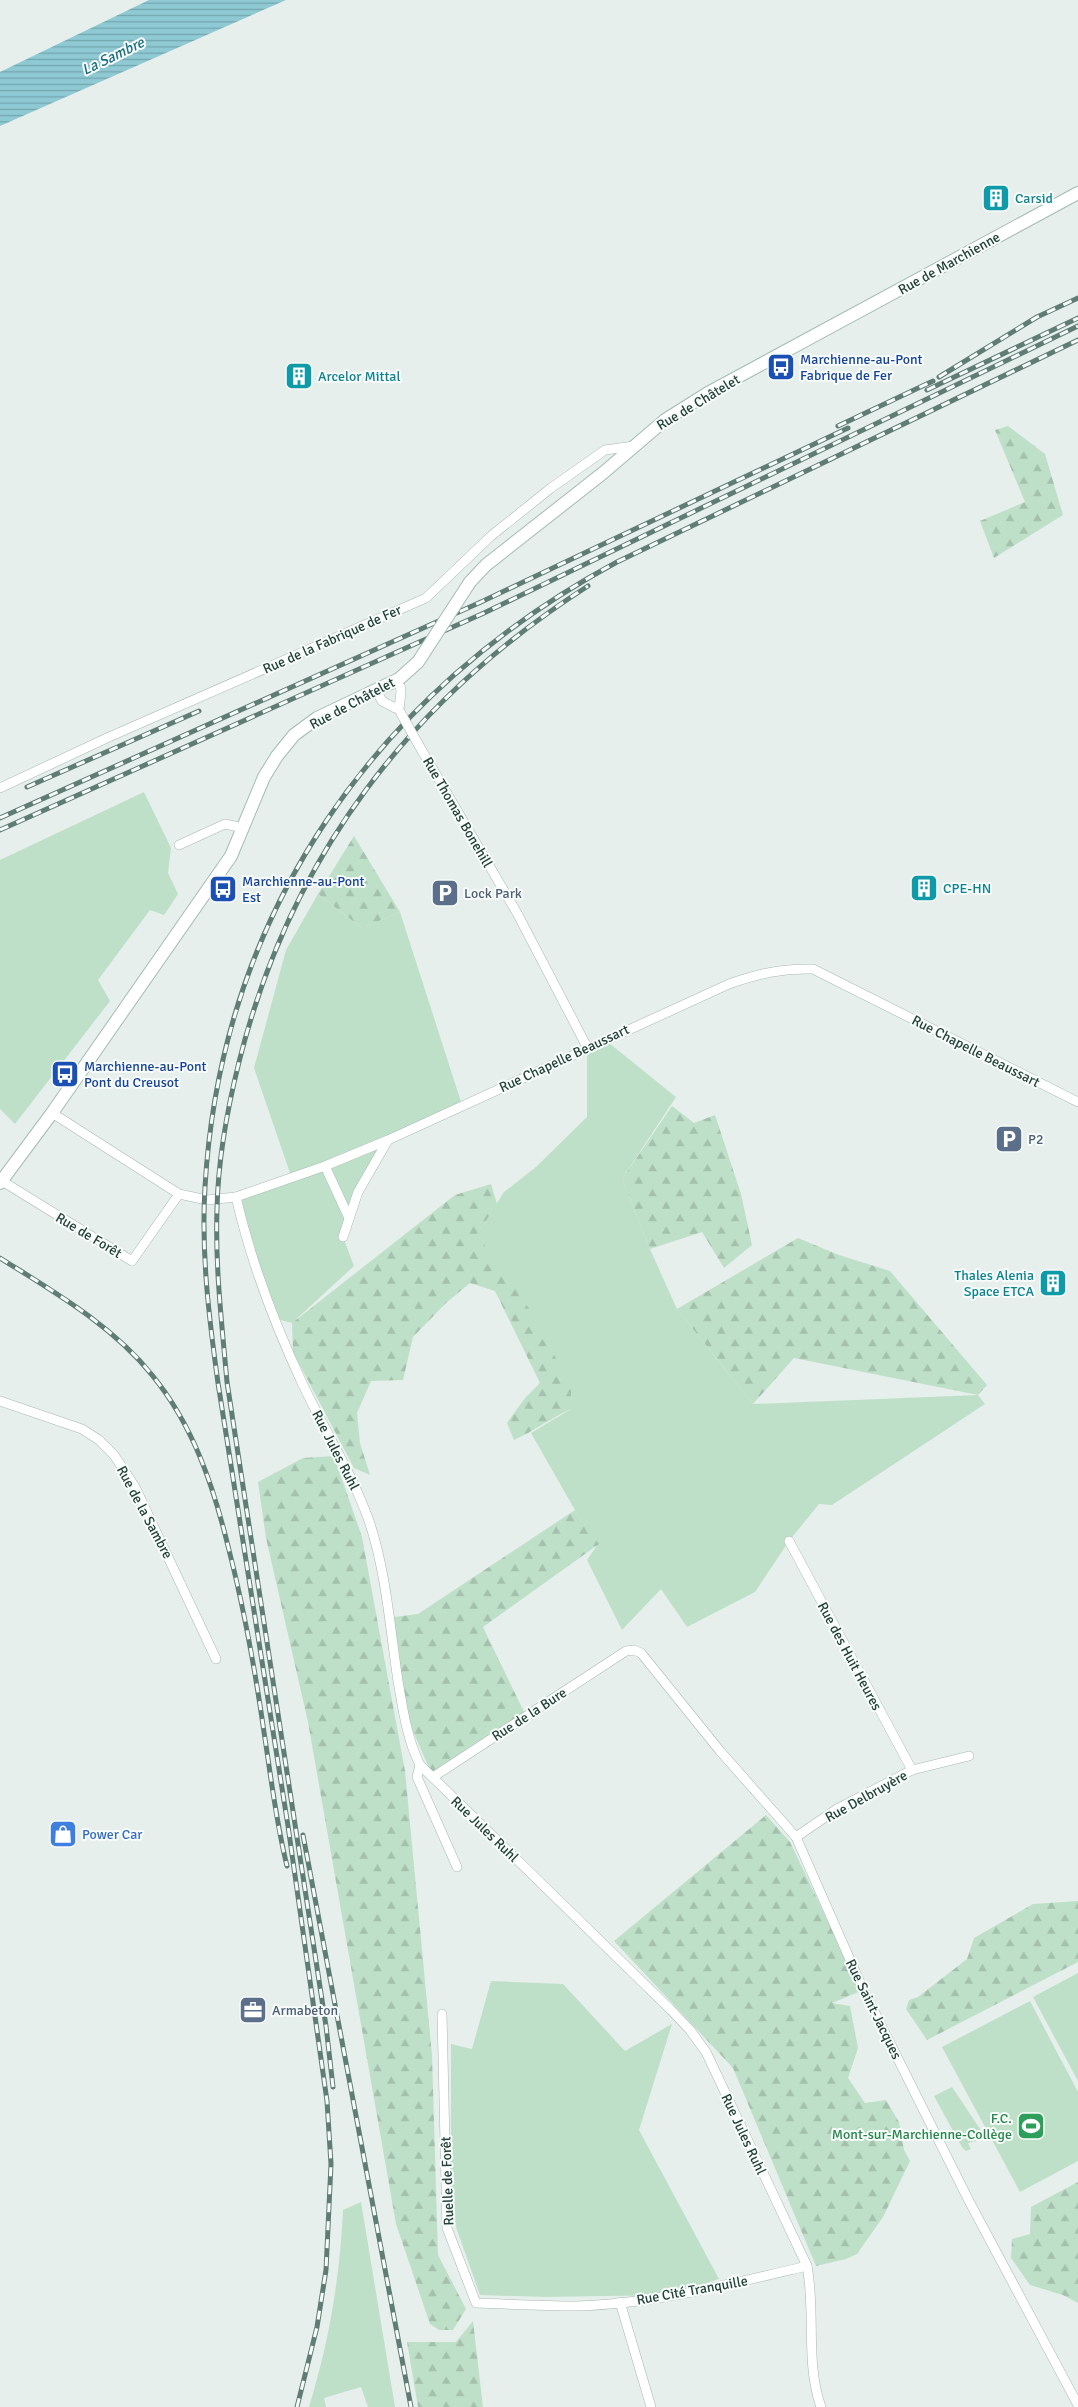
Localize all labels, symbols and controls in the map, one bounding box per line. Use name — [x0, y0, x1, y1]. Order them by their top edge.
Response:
water label: La Sambre — [79, 33, 148, 79]
building icon: Carsid — [981, 183, 1011, 213]
place label: Carsid — [1015, 190, 1053, 207]
street label: Rue de Marchienne — [895, 228, 1003, 298]
place label: Marchienne-au-Pont Fabrique de Fer — [800, 351, 923, 384]
bus stop icon: Marchienne-au-Pont Fabrique de Fer — [766, 352, 796, 382]
building icon: Arcelor Mittal — [284, 361, 314, 391]
place label: Arcelor Mittal — [318, 368, 401, 385]
street label: Rue de Châtelet — [654, 371, 743, 434]
street label: Rue de la Fabrique de Fer — [260, 601, 405, 678]
street label: Rue de Châtelet — [307, 674, 398, 733]
street label: Rue Thomas Bonehill — [419, 754, 496, 871]
place label: Marchienne-au-Pont Est — [242, 873, 365, 906]
building icon: CPE-HN — [909, 873, 939, 903]
bus stop icon: Marchienne-au-Pont Est — [208, 874, 238, 904]
parking icon: Lock Park — [430, 878, 460, 908]
place label: CPE-HN — [943, 880, 991, 897]
place label: Lock Park — [464, 885, 522, 902]
street label: Rue Chapelle Beaussart — [909, 1012, 1043, 1091]
street label: Rue Chapelle Beaussart — [497, 1021, 632, 1096]
place label: Marchienne-au-Pont Pont du Creusot — [84, 1058, 207, 1091]
bus stop icon: Marchienne-au-Pont Pont du Creusot — [50, 1059, 80, 1089]
parking icon: P2 — [994, 1124, 1024, 1154]
place label: P2 — [1028, 1131, 1044, 1148]
street label: Rue de Forêt — [53, 1209, 125, 1262]
place label: Thales Alenia Space ETCA — [954, 1267, 1034, 1300]
building icon: Thales Alenia Space ETCA — [1038, 1268, 1068, 1298]
street label: Rue Jules Ruhl — [308, 1407, 363, 1493]
street label: Rue de la Sambre — [113, 1463, 176, 1562]
street label: Rue des Huit Heures — [814, 1599, 885, 1713]
street label: Rue de la Bure — [489, 1684, 570, 1745]
street label: Rue Delbruyère — [822, 1767, 910, 1826]
street label: Rue Jules Ruhl — [447, 1793, 522, 1866]
shop icon: Power Car — [48, 1819, 78, 1849]
place label: Power Car — [82, 1826, 143, 1843]
street label: Rue Saint-Jacques — [842, 1956, 905, 2062]
office icon: Armabeton — [238, 1995, 268, 2025]
place label: Armabeton — [272, 2002, 338, 2019]
street label: Rue Jules Ruhl — [717, 2091, 770, 2177]
place label: F.C. Mont-sur-Marchienne-Collège — [832, 2110, 1012, 2143]
sports icon: F.C. Mont-sur-Marchienne-Collège — [1016, 2111, 1046, 2141]
street label: Ruelle de Forêt — [437, 2136, 458, 2226]
street label: Rue Cité Tranquille — [635, 2272, 749, 2309]

